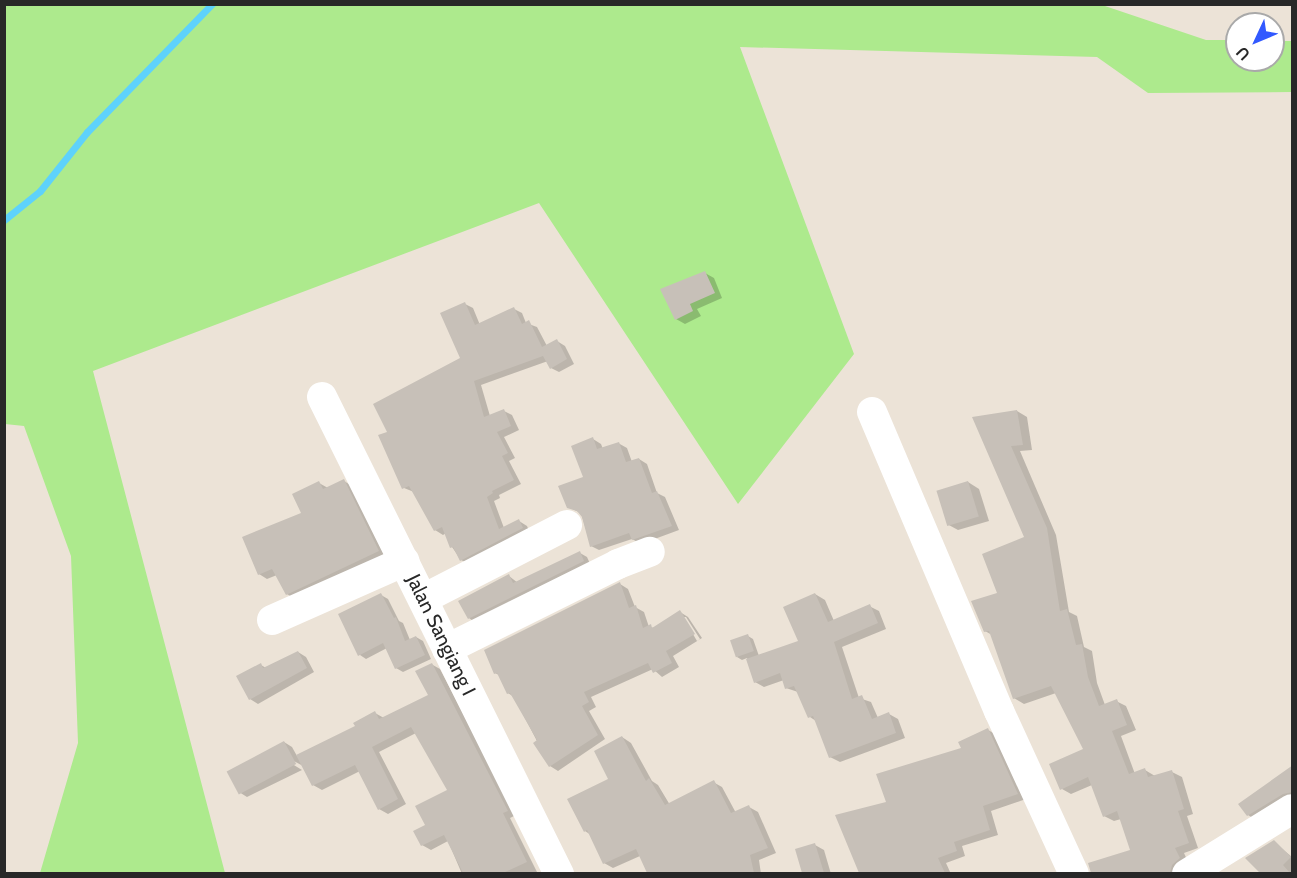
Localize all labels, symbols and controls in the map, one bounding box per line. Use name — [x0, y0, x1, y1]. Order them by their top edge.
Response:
north arrow — [1225, 12, 1285, 72]
text: U — [1232, 43, 1254, 64]
street label: Jalan Sangiang I — [401, 570, 481, 700]

